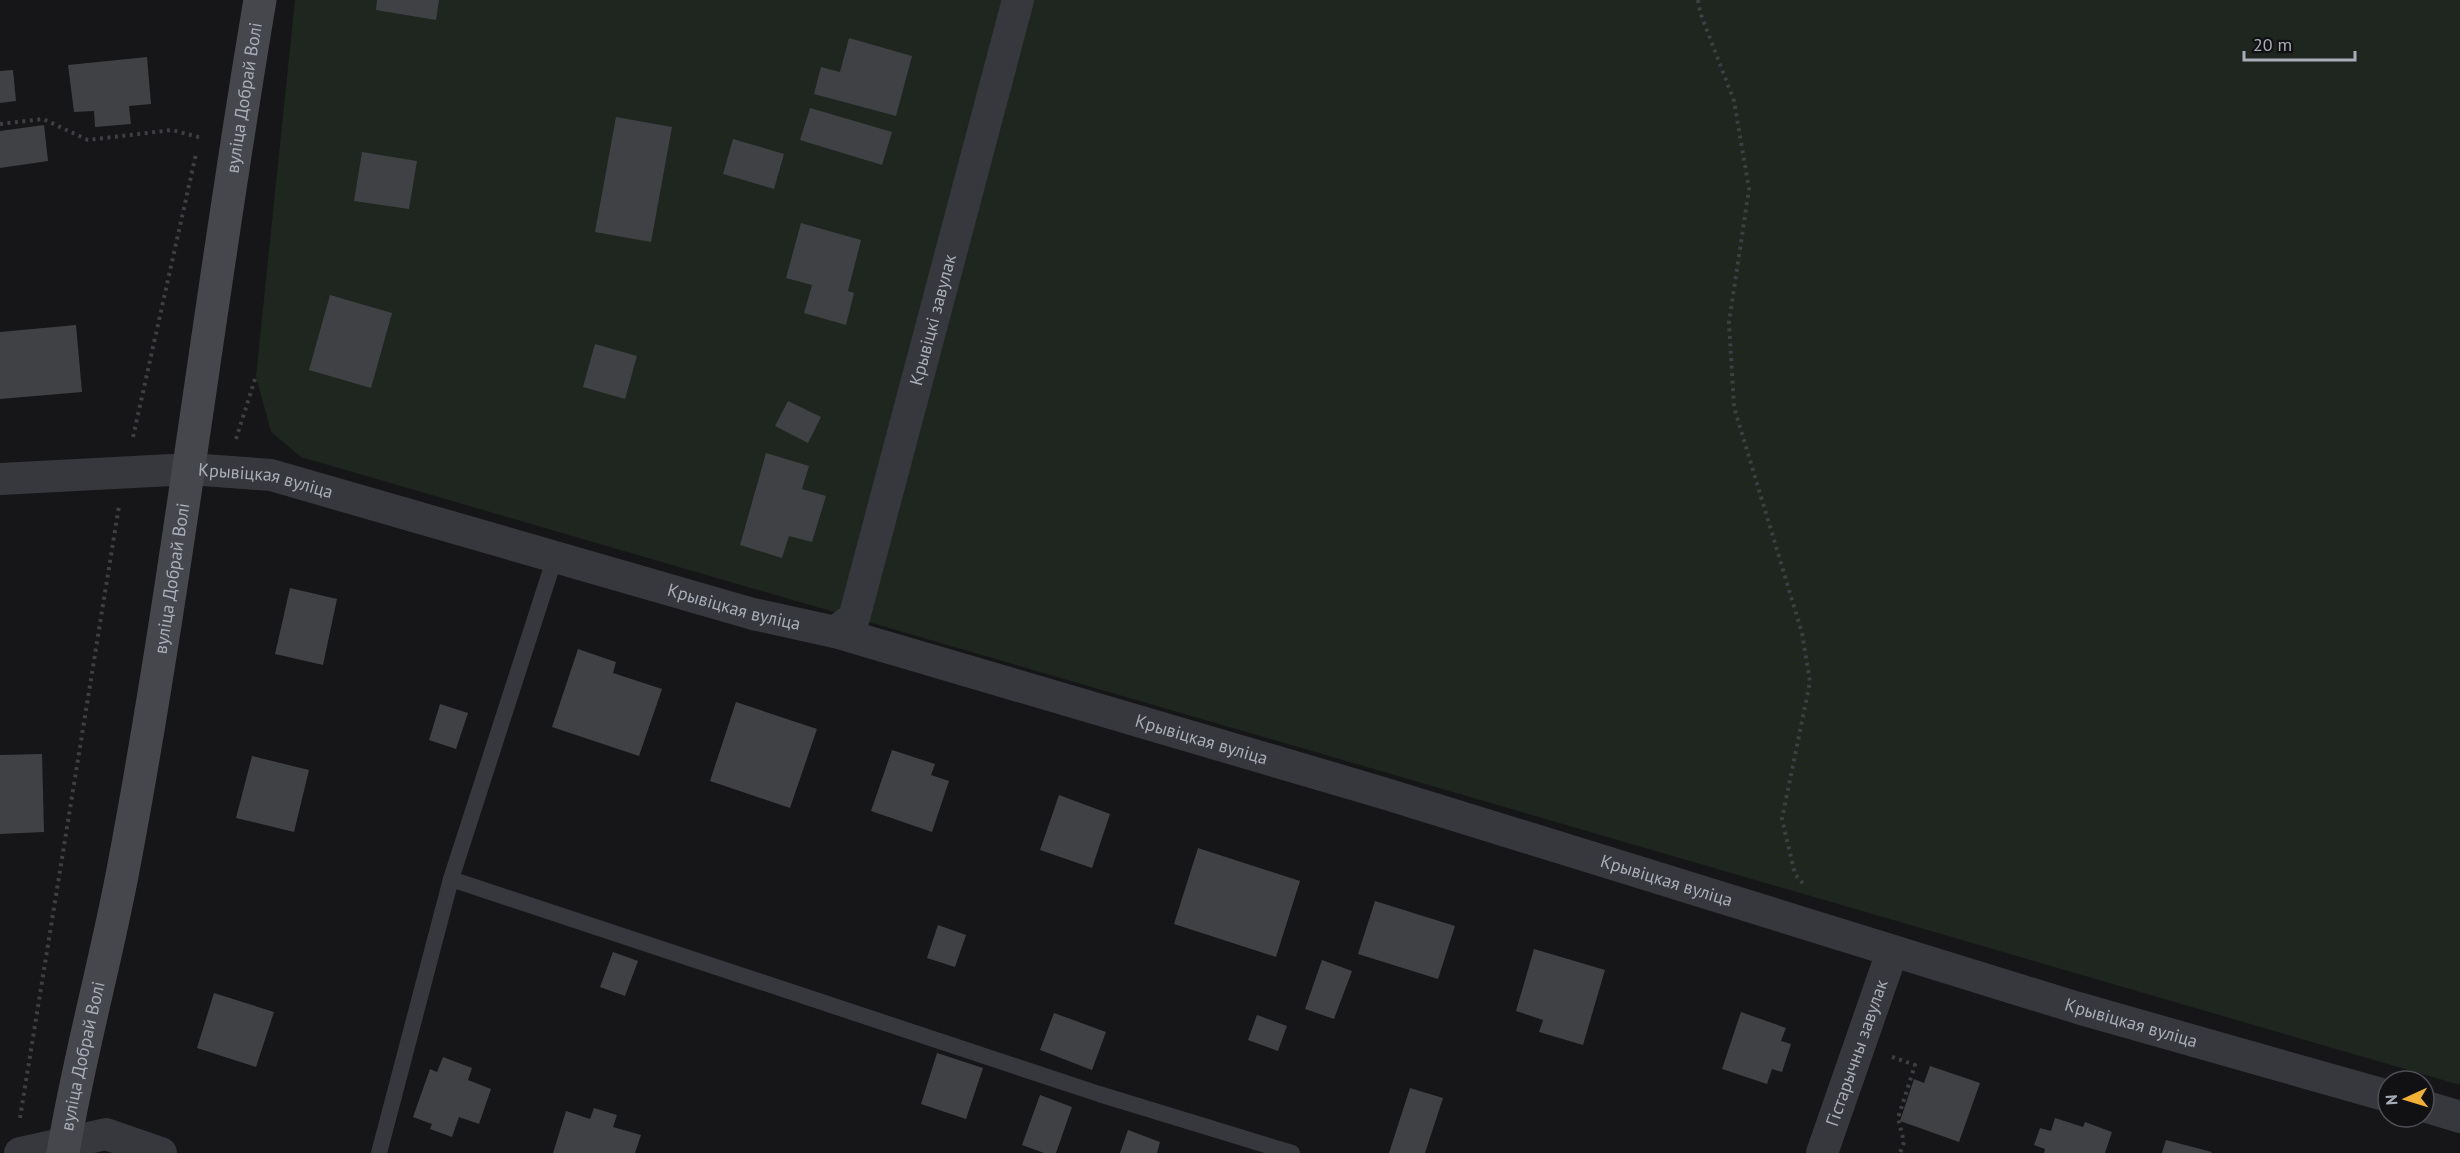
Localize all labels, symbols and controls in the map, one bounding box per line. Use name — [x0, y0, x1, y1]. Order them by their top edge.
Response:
street label: вуліца Добрай Волі — [220, 21, 267, 175]
scale bar — [2244, 24, 2355, 62]
text: 20 m — [2253, 33, 2292, 56]
street label: Крывіцкі завулак — [904, 251, 961, 388]
street label: Крывіцкая вуліца — [197, 458, 336, 503]
street label: вуліца Добрай Волі — [149, 501, 194, 655]
street label: Крывіцкая вуліца — [665, 578, 803, 635]
street label: Крывіцкая вуліца — [1133, 709, 1271, 770]
street label: Крывіцкая вуліца — [1598, 849, 1736, 911]
street label: Гістарычны завулак — [1820, 976, 1893, 1129]
street label: вуліца Добрай Волі — [55, 979, 110, 1133]
street label: Крывіцкая вуліца — [2062, 993, 2200, 1052]
north arrow — [2376, 1069, 2436, 1129]
text: N — [2381, 1094, 2401, 1106]

